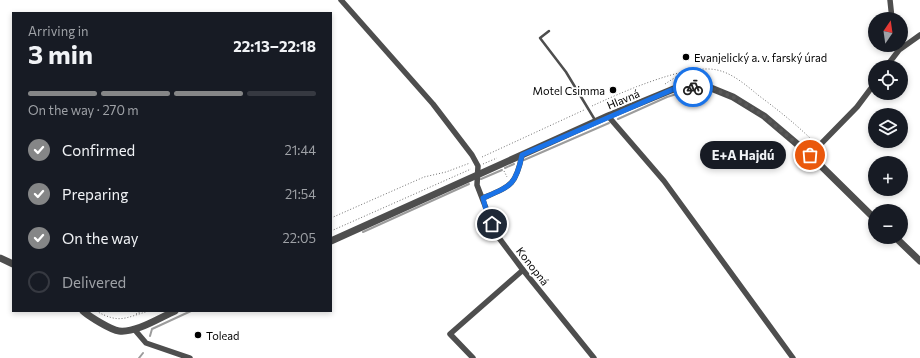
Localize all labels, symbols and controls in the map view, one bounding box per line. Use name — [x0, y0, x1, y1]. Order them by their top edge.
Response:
north arrow — [868, 12, 908, 52]
map controls — [868, 12, 908, 244]
text: Arriving in — [28, 23, 88, 39]
text: 22:13–22:18 — [233, 37, 316, 55]
text: 3 min — [28, 38, 93, 69]
place label: Evanjelický a. v. farský úrad — [694, 51, 827, 64]
marker: Evanjelický a. v. farský úrad — [681, 52, 691, 62]
button: locate — [868, 60, 908, 100]
courier — [673, 67, 713, 107]
icon: bike — [682, 76, 704, 98]
place label: Motel Csimma — [533, 84, 605, 97]
marker: Motel Csimma — [608, 85, 618, 95]
street label: Hlavná — [605, 86, 641, 112]
text: On the way · 270 m — [28, 102, 139, 118]
button: layers — [868, 108, 908, 148]
pin — [793, 138, 827, 172]
icon: check — [28, 139, 50, 161]
text: Confirmed — [62, 141, 135, 159]
callout: E+A Hajdú — [700, 141, 786, 169]
text: 21:44 — [285, 142, 316, 158]
icon: bag — [799, 144, 821, 166]
text: E+A Hajdú — [712, 147, 774, 163]
button: + — [868, 156, 908, 196]
icon: check — [28, 183, 50, 205]
text: Preparing — [62, 185, 128, 203]
text: 21:54 — [285, 186, 316, 202]
button: − — [868, 204, 908, 244]
pin — [475, 207, 509, 241]
icon: home — [481, 213, 503, 235]
icon: check — [28, 227, 50, 249]
text: On the way — [62, 229, 139, 247]
text: 22:05 — [283, 230, 316, 246]
street label: Konopná — [514, 244, 552, 288]
text: Delivered — [62, 273, 126, 291]
place label: Tolead — [206, 329, 239, 342]
marker: Tolead — [193, 330, 203, 340]

